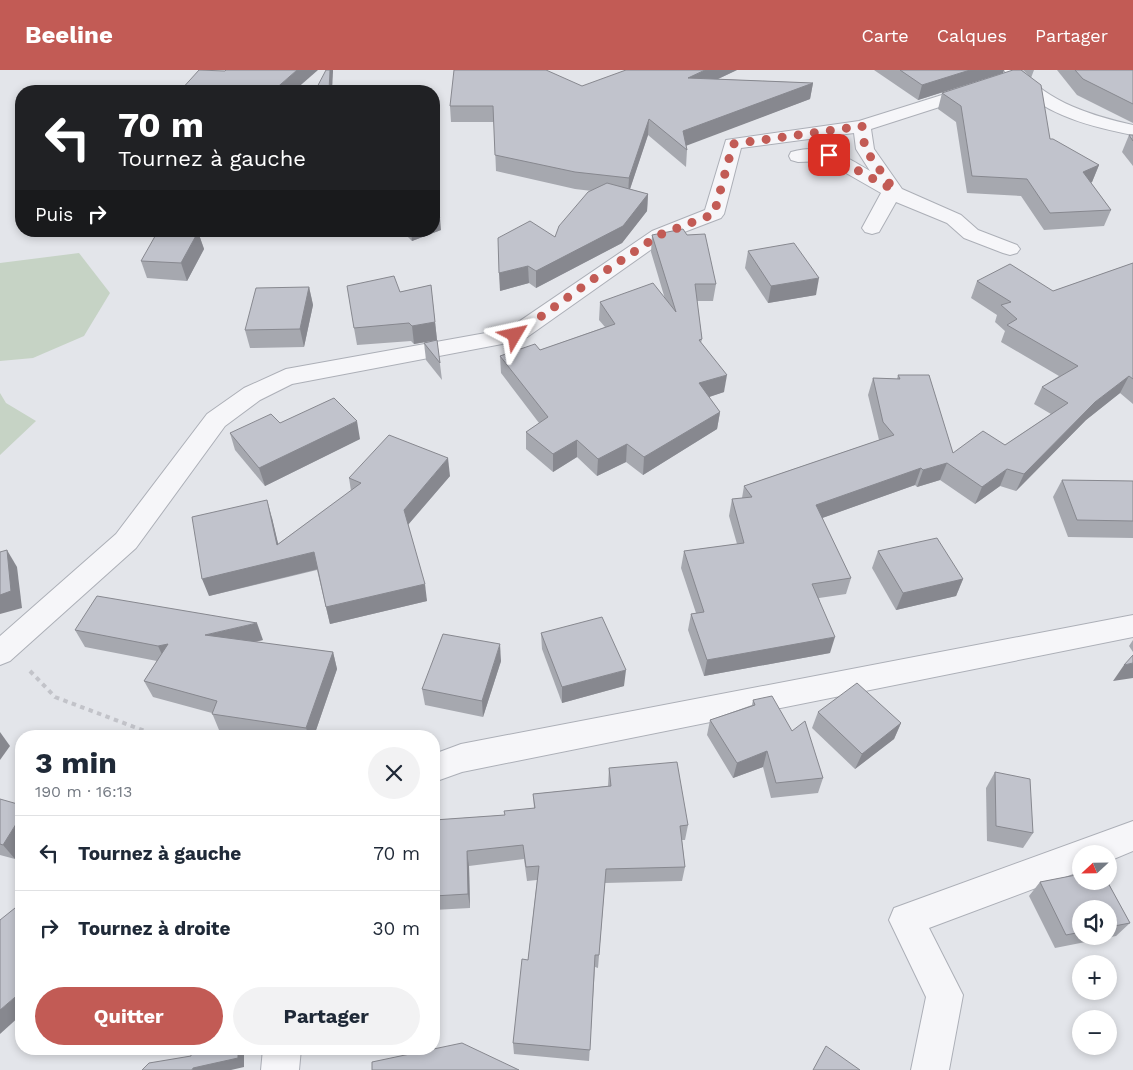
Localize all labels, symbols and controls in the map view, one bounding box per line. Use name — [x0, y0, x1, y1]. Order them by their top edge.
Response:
text: Beeline — [25, 21, 113, 49]
text: Carte — [861, 25, 909, 46]
text: Calques — [937, 25, 1007, 46]
text: Partager — [1035, 25, 1108, 46]
text: 70 m — [118, 104, 204, 146]
icon: left — [35, 105, 100, 170]
pin — [808, 134, 850, 176]
icon: arrive — [815, 141, 843, 169]
text: Tournez à gauche — [118, 146, 306, 171]
icon: right — [83, 200, 111, 228]
text: Puis — [35, 203, 73, 226]
position arrow — [488, 308, 540, 360]
text: 3 min — [35, 745, 117, 780]
button: close — [368, 747, 420, 799]
text: 190 m · 16:13 — [35, 782, 132, 801]
icon: left — [35, 839, 63, 867]
text: Tournez à gauche — [78, 842, 241, 865]
text: 70 m — [373, 842, 420, 865]
north arrow — [1072, 845, 1118, 890]
map controls — [1072, 845, 1117, 1055]
button: sound — [1072, 900, 1117, 945]
icon: right — [35, 914, 63, 942]
text: Tournez à droite — [78, 917, 230, 940]
text: 30 m — [373, 917, 420, 940]
button: + — [1072, 955, 1117, 1000]
button: Quitter — [35, 987, 223, 1045]
button: Partager — [233, 987, 420, 1045]
button: − — [1072, 1010, 1117, 1055]

